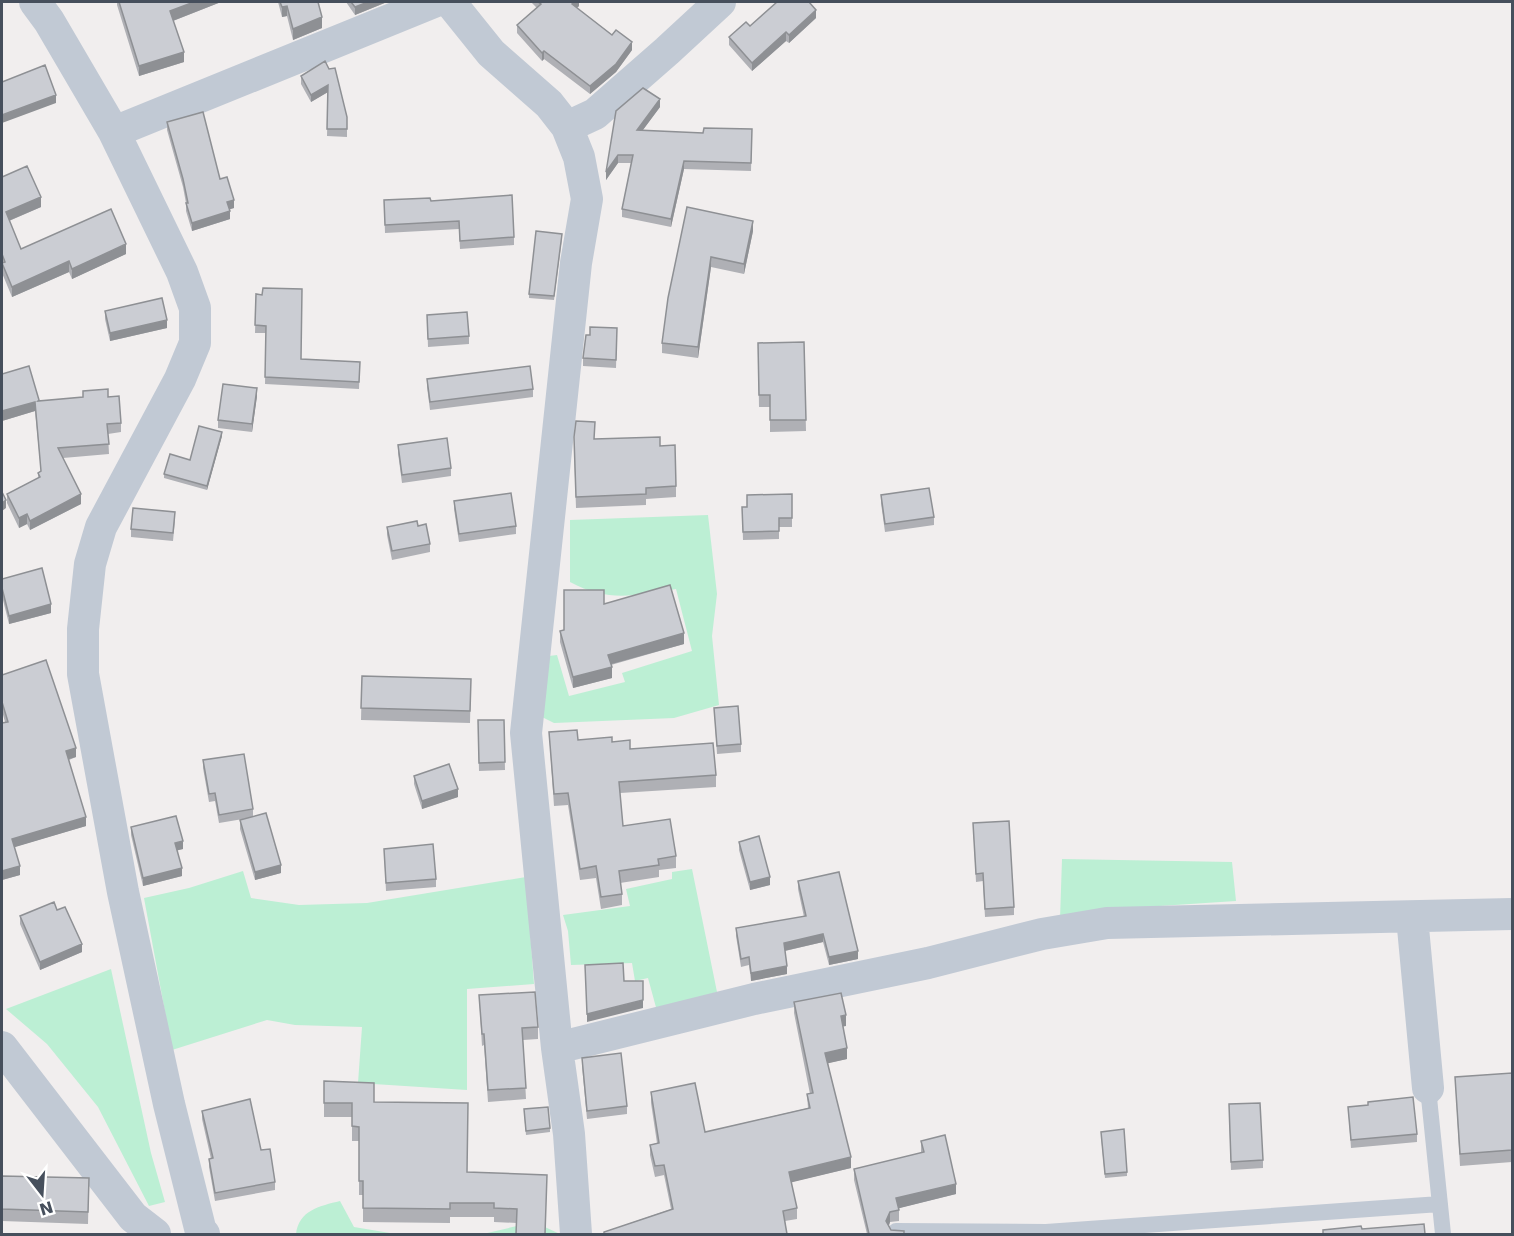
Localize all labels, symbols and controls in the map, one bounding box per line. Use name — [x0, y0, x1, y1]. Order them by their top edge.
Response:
north arrow — [12, 1164, 72, 1224]
text: N — [37, 1197, 55, 1219]

